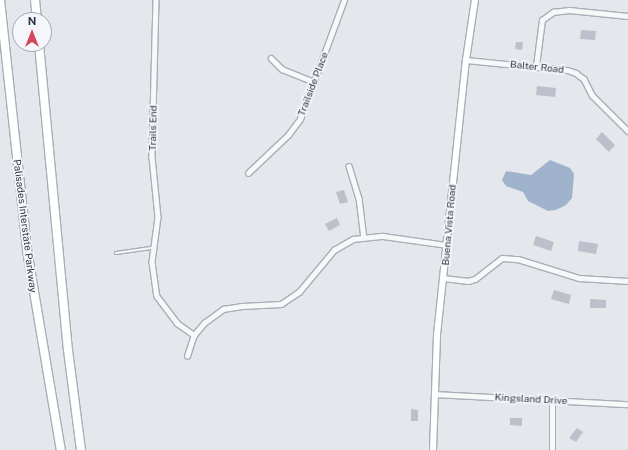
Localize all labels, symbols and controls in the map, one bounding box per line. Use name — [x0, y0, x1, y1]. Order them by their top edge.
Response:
north arrow — [12, 12, 52, 52]
text: N — [28, 15, 36, 27]
street label: Trailside Place — [295, 50, 331, 118]
street label: Balter Road — [509, 58, 565, 76]
street label: Trails End — [147, 105, 159, 151]
street label: Palisades Interstate Parkway — [11, 159, 39, 293]
street label: Buena Vista Road — [439, 184, 459, 266]
street label: Kingsland Drive — [494, 391, 568, 407]

